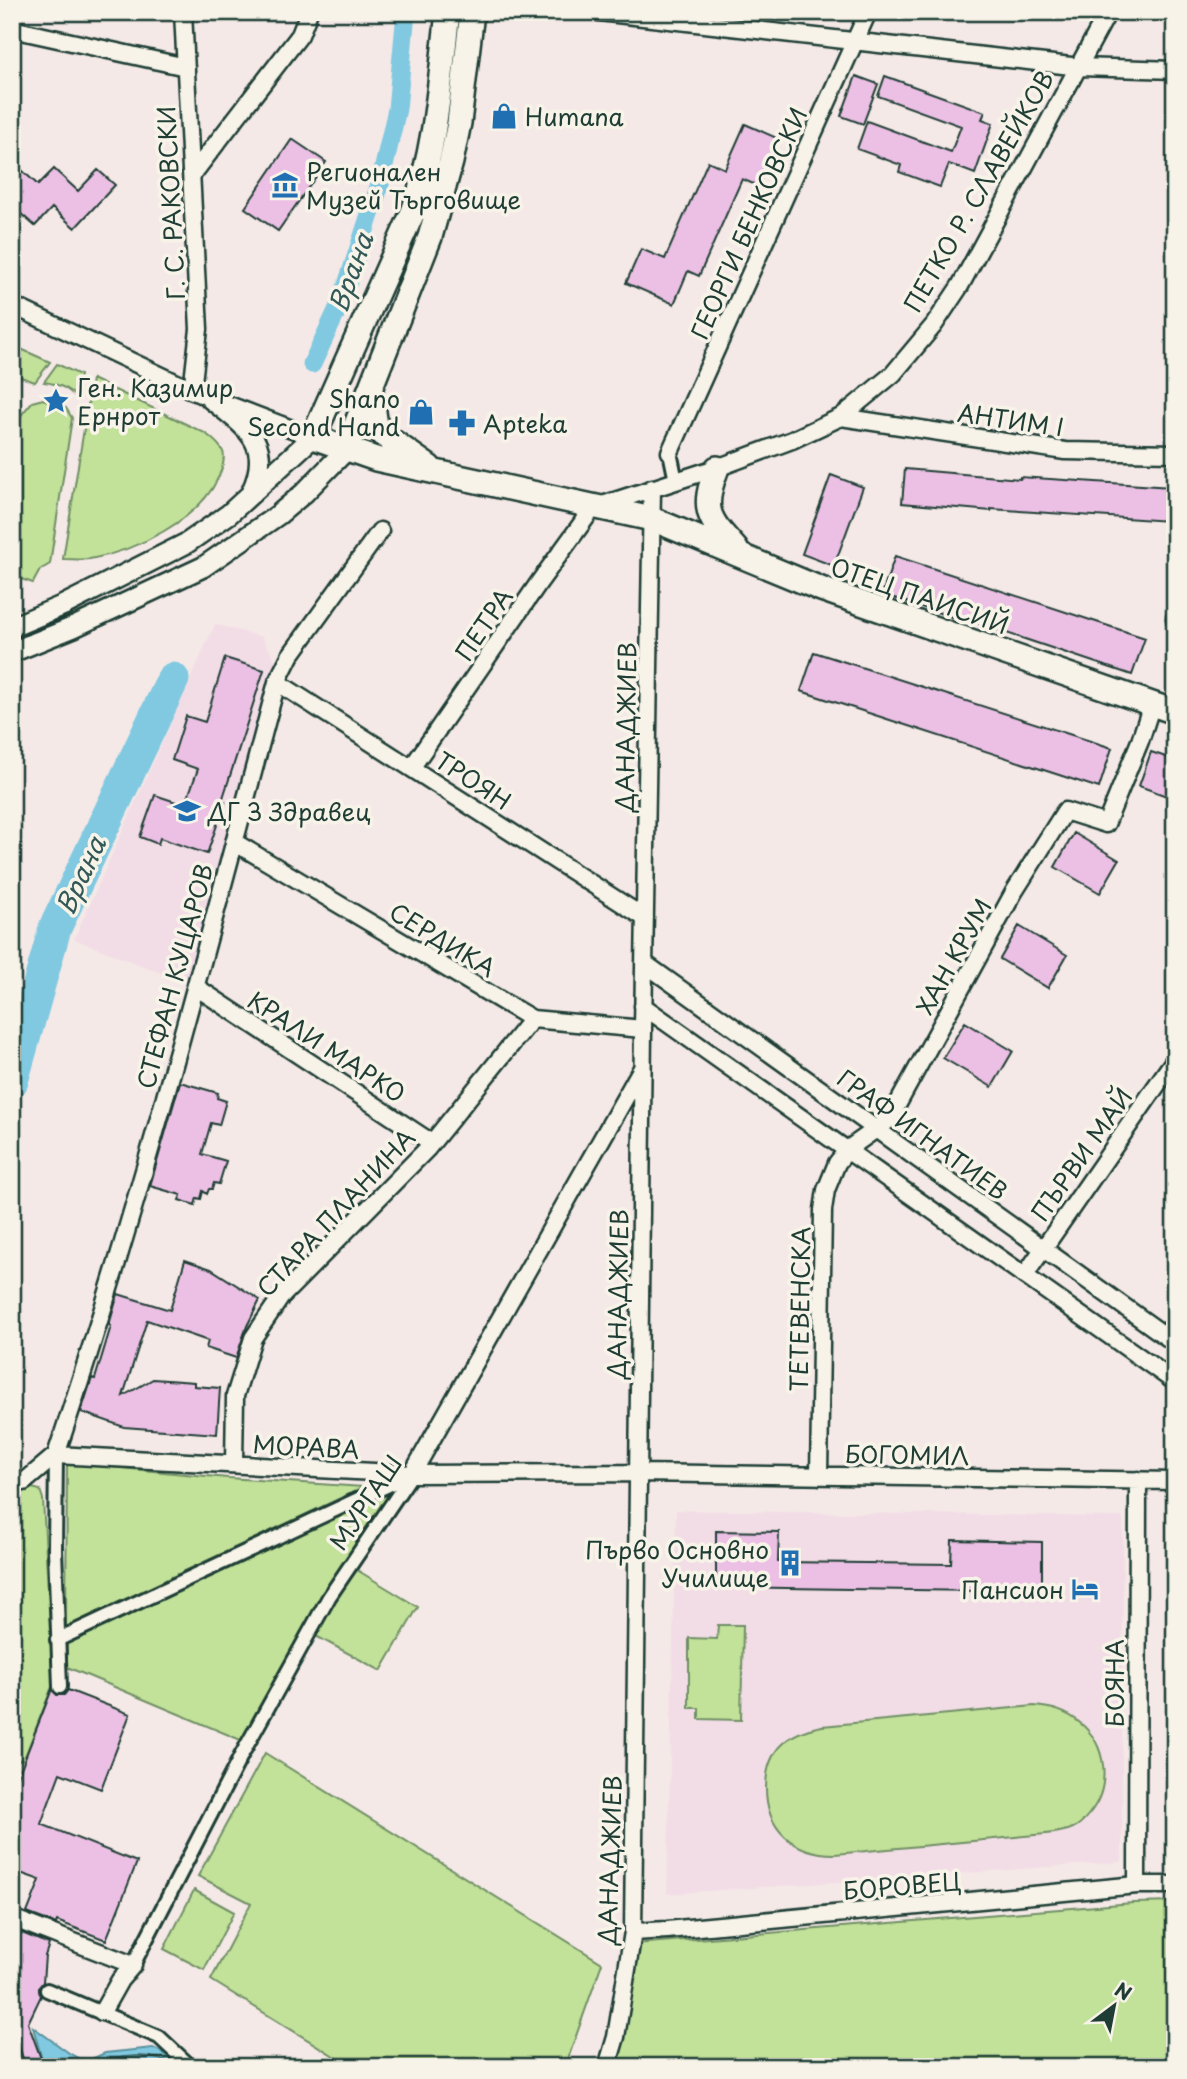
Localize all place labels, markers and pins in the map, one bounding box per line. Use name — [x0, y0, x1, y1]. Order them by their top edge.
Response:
place label: Humana — [525, 98, 624, 134]
shop icon: Humana — [489, 101, 519, 131]
place label: Регионален Музей Търговище — [306, 153, 521, 217]
museum icon: Регионален Музей Търговище — [270, 170, 300, 200]
place label: Ген. Казимир Ернрот — [77, 369, 233, 433]
place label: Shano Second Hand — [247, 380, 400, 444]
place icon: Ген. Казимир Ернрот — [41, 386, 71, 416]
shop icon: Shano Second Hand — [406, 397, 436, 427]
place label: Apteka — [483, 405, 567, 441]
pharmacy icon: Apteka — [447, 408, 477, 438]
place label: ДГ 3 Здравец — [207, 793, 371, 829]
school or university icon: ДГ 3 Здравец — [172, 796, 202, 826]
place label: Първо Основно Училище — [585, 1531, 769, 1595]
building icon: Първо Основно Училище — [775, 1548, 805, 1578]
place label: Пансион — [961, 1571, 1064, 1607]
hotel icon: Пансион — [1070, 1574, 1100, 1604]

